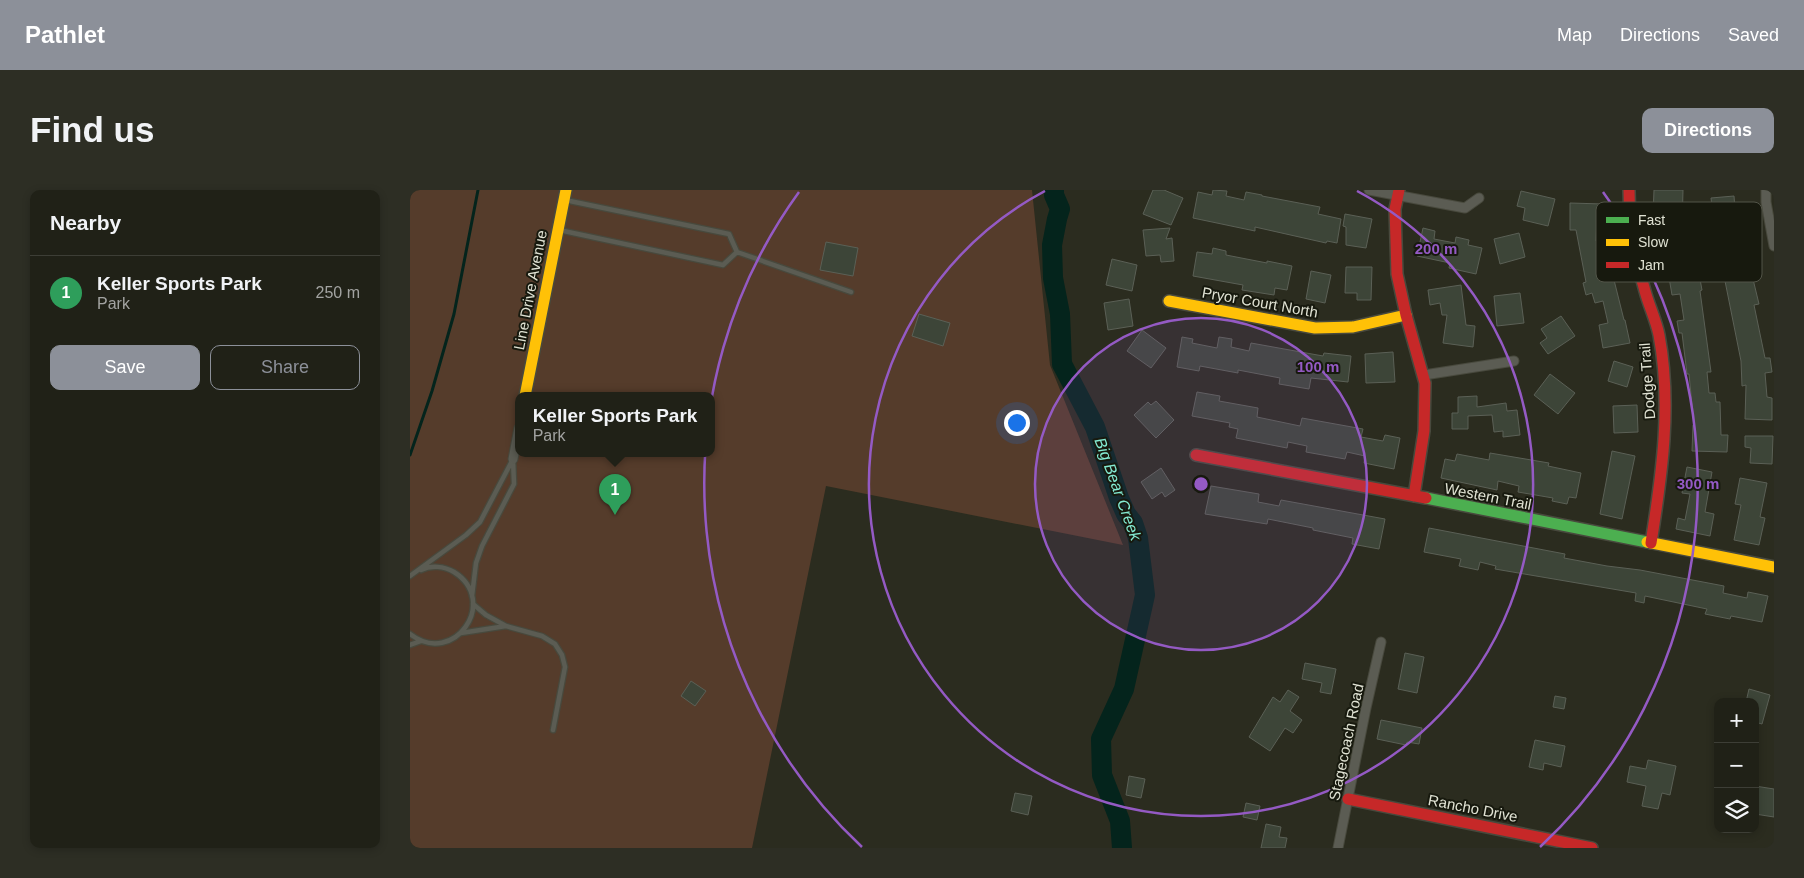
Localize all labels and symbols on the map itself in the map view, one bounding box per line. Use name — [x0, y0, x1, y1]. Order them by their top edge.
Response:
legend — [1596, 202, 1762, 282]
text: Fast — [1638, 212, 1665, 228]
street label: Line Drive Avenue — [510, 229, 550, 351]
text: Slow — [1638, 234, 1669, 250]
text: 200 m — [1415, 240, 1457, 257]
text: Jam — [1638, 257, 1664, 273]
street label: Pryor Court North — [1201, 283, 1319, 321]
street label: Dodge Trail — [1636, 342, 1658, 420]
text: 100 m — [1297, 358, 1339, 375]
your location — [1004, 410, 1030, 436]
water label: Big Bear Creek — [1091, 435, 1145, 544]
pin: 1 — [599, 474, 631, 515]
centre of rings — [1192, 475, 1210, 493]
text: 300 m — [1677, 475, 1719, 492]
street label: Western Trail — [1443, 479, 1533, 513]
street label: Stagecoach Road — [1325, 682, 1367, 802]
street label: Rancho Drive — [1427, 791, 1519, 825]

